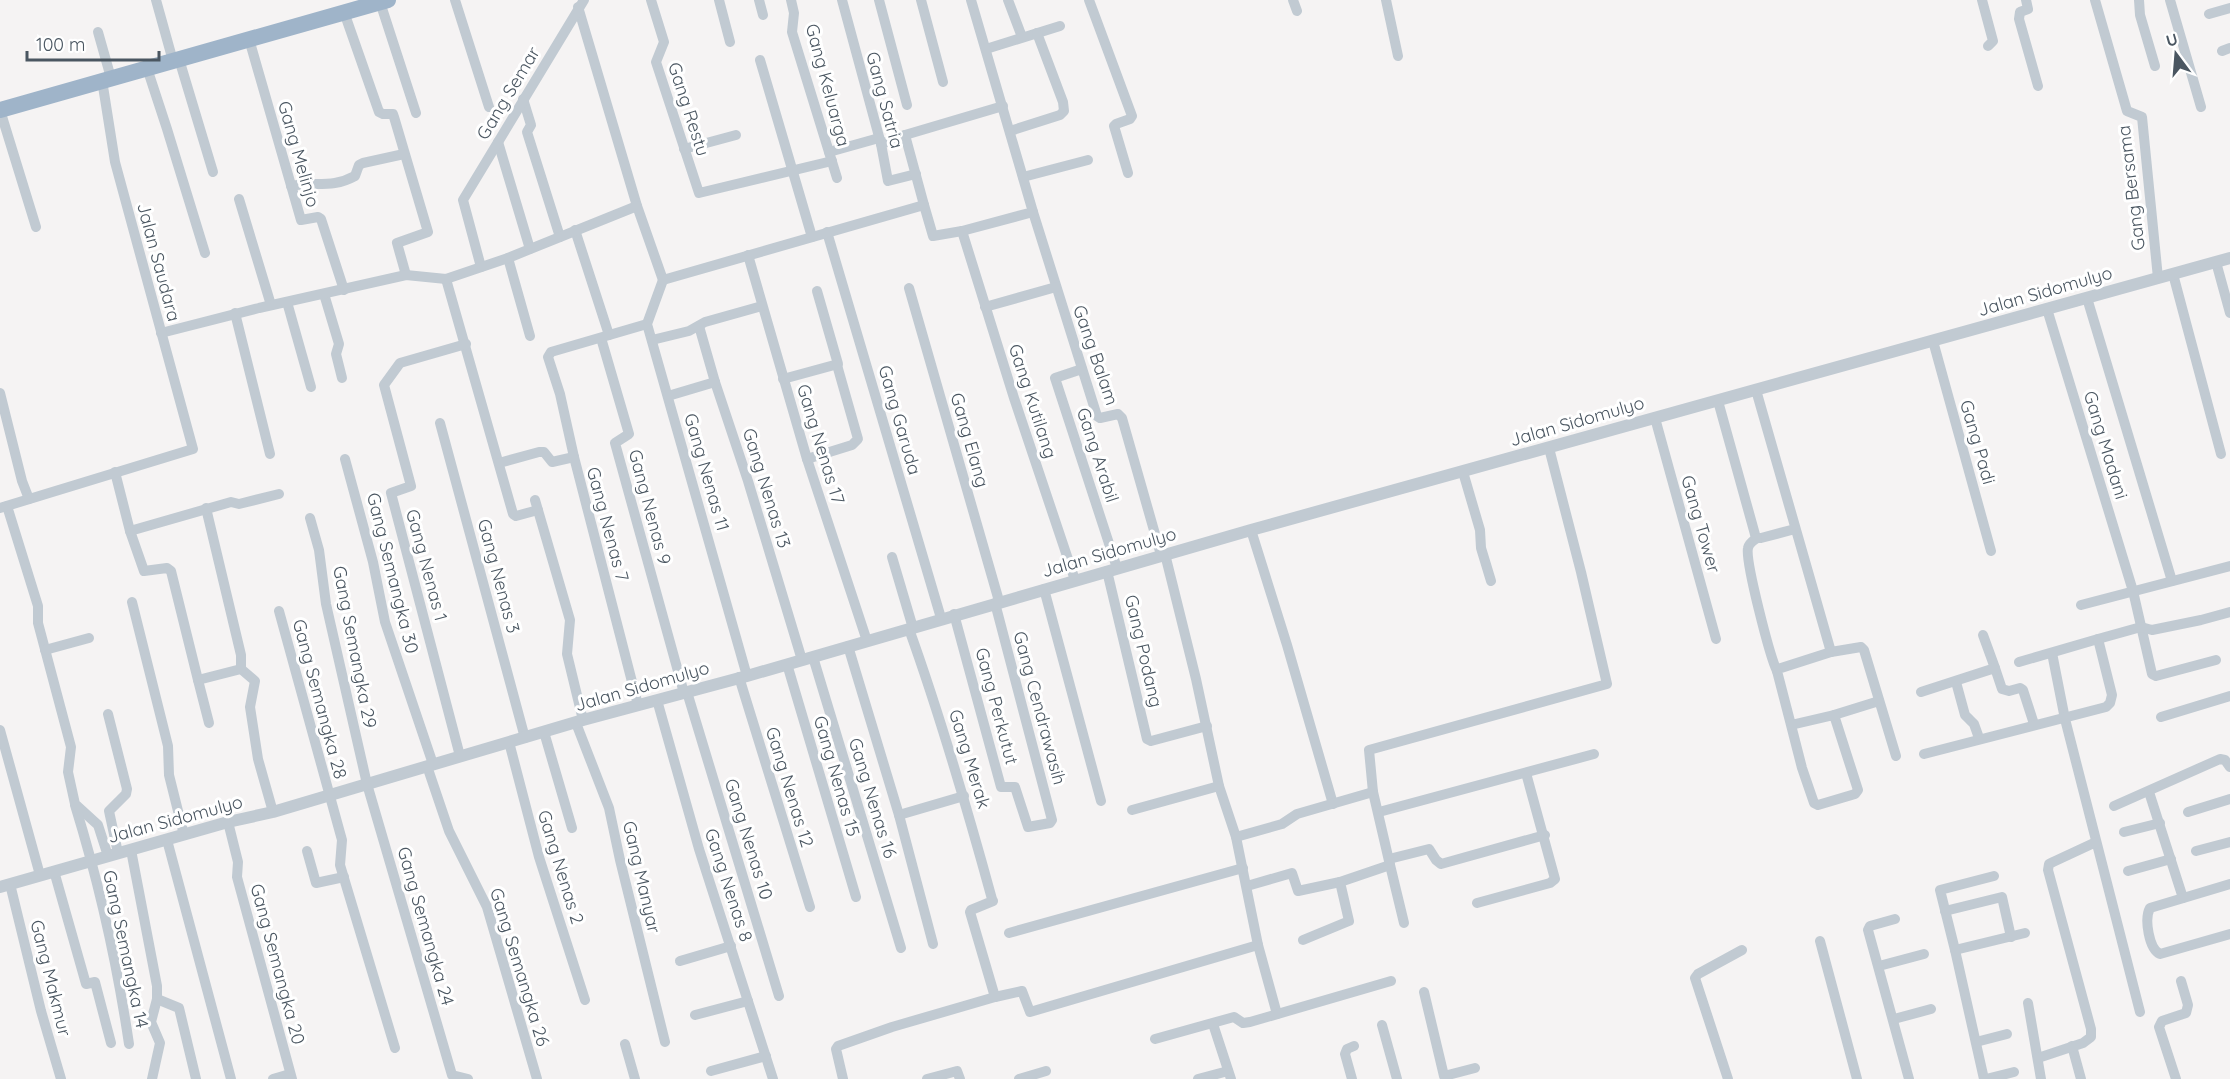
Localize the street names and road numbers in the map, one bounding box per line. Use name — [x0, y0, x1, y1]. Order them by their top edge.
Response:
street label: Gang Keluarga — [801, 21, 855, 149]
street label: Gang Semar — [471, 42, 545, 144]
street label: Gang Satria — [861, 49, 909, 151]
street label: Gang Restu — [663, 59, 715, 159]
street label: Gang Melinjo — [273, 98, 325, 210]
street label: Gang Bersama — [2112, 124, 2150, 252]
street label: Jalan Saudara — [132, 200, 186, 324]
street label: Jalan Sidomulyo — [1975, 261, 2115, 321]
street label: Gang Balam — [1068, 302, 1124, 408]
street label: Gang Kutilang — [1004, 341, 1062, 461]
street label: Gang Garuda — [873, 363, 927, 477]
street label: Gang Nenas 17 — [792, 381, 850, 507]
street label: Gang Madani — [2079, 388, 2133, 502]
street label: Gang Elang — [946, 390, 994, 490]
street label: Jalan Sidomulyo — [1507, 391, 1647, 451]
street label: Gang Padi — [1955, 397, 2001, 487]
street label: Gang Arabil — [1072, 405, 1124, 505]
street label: Gang Nenas 11 — [679, 410, 735, 534]
street label: Gang Nenas 13 — [738, 425, 796, 551]
street label: Gang Nenas 9 — [624, 447, 676, 567]
street label: Gang Nenas 7 — [582, 464, 634, 584]
street label: Gang Tower — [1676, 473, 1726, 576]
street label: Gang Semangka 30 — [362, 490, 424, 656]
street label: Gang Nenas 1 — [401, 507, 453, 623]
street label: Gang Nenas 3 — [473, 516, 525, 636]
street label: Jalan Sidomulyo — [1039, 522, 1179, 582]
street label: Gang Semangka 29 — [328, 564, 382, 730]
street label: Gang Podang — [1120, 592, 1168, 710]
street label: Gang Semangka 28 — [288, 617, 352, 781]
street label: Gang Cendrawasih — [1008, 629, 1072, 787]
street label: Gang Perkutut — [970, 645, 1024, 767]
street label: Jalan Sidomulyo — [572, 656, 712, 716]
street label: Gang Merak — [944, 707, 996, 811]
street label: Gang Nenas 15 — [809, 713, 865, 839]
street label: Gang Nenas 12 — [761, 724, 819, 850]
street label: Gang Nenas 16 — [844, 735, 902, 861]
street label: Gang Nenas 10 — [720, 776, 778, 902]
street label: Jalan Sidomulyo — [105, 790, 245, 848]
street label: Gang Nenas 2 — [533, 807, 589, 927]
street label: Gang Manyar — [618, 819, 666, 935]
street label: Gang Nenas 8 — [700, 825, 758, 945]
street label: Gang Semangka 24 — [392, 844, 460, 1008]
street label: Gang Semangka 14 — [98, 868, 154, 1030]
street label: Gang Semangka 20 — [245, 881, 311, 1047]
street label: Gang Semangka 26 — [485, 885, 555, 1049]
street label: Gang Makmur — [25, 917, 77, 1039]

